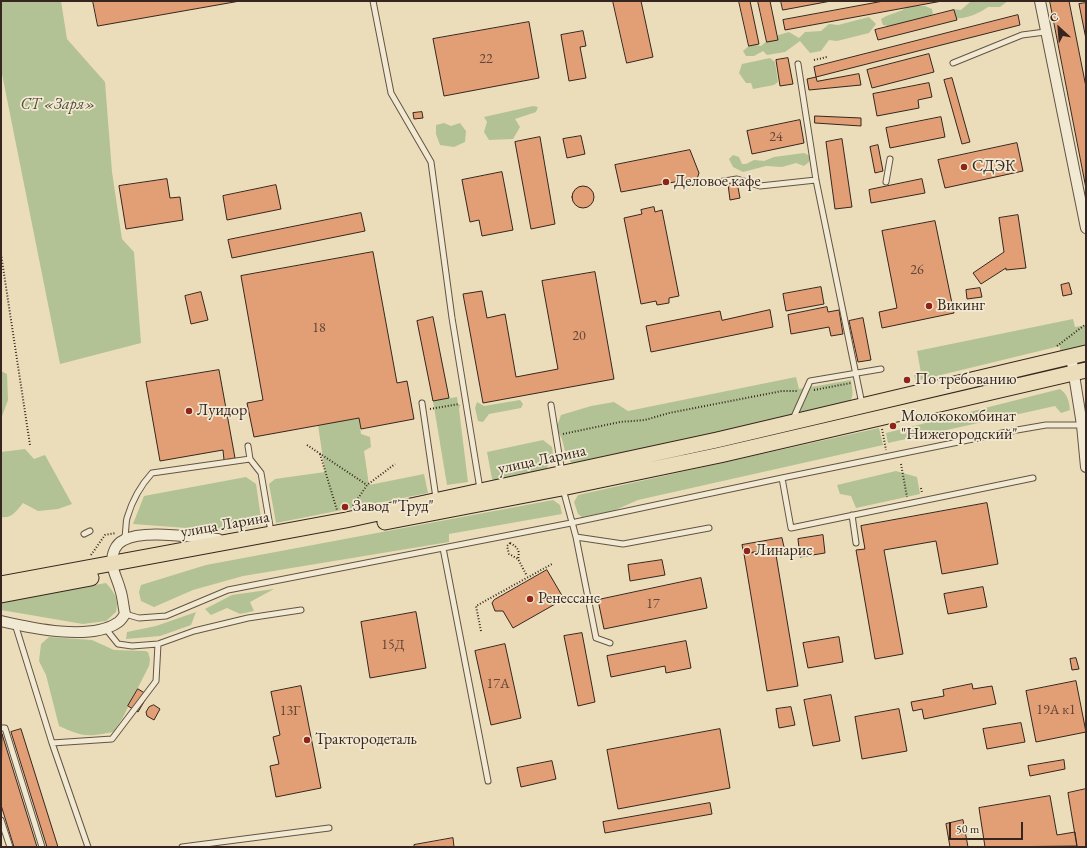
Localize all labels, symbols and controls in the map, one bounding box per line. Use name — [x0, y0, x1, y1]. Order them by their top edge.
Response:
north arrow — [1039, 8, 1079, 48]
text: С — [1047, 9, 1060, 25]
house number: 22 — [479, 51, 493, 67]
park label: СТ «Заря» — [20, 95, 96, 115]
house number: 24 — [769, 129, 783, 145]
place label: СДЭК — [972, 157, 1016, 177]
marker: СДЭК — [959, 162, 969, 172]
place label: Деловое кафе — [674, 172, 761, 192]
marker: Деловое кафе — [661, 177, 671, 187]
house number: 26 — [910, 262, 924, 278]
place label: Викинг — [937, 296, 985, 316]
marker: Викинг — [924, 301, 934, 311]
house number: 18 — [312, 320, 326, 336]
house number: 20 — [572, 328, 586, 344]
place label: По требованию — [915, 370, 1016, 390]
marker: По требованию — [902, 375, 912, 385]
place label: Луидор — [197, 401, 247, 421]
marker: Луидор — [184, 406, 194, 416]
place label: Молококомбинат "Нижегородский" — [901, 407, 1018, 445]
marker: Молококомбинат "Нижегородский" — [888, 421, 898, 431]
street label: улица Ларина — [496, 441, 588, 479]
place label: Завод "Труд" — [353, 497, 434, 517]
marker: Завод "Труд" — [340, 502, 350, 512]
street label: улица Ларина — [179, 508, 271, 542]
place label: Линарис — [755, 541, 813, 561]
marker: Линарис — [742, 546, 752, 556]
place label: Ренессанс — [538, 589, 600, 609]
marker: Ренессанс — [525, 594, 535, 604]
house number: 17 — [646, 596, 660, 612]
house number: 15Д — [381, 637, 405, 653]
house number: 17А — [486, 676, 510, 692]
house number: 19А к1 — [1036, 702, 1076, 718]
house number: 13Г — [280, 703, 300, 719]
place label: Трактородеталь — [315, 730, 417, 750]
marker: Трактородеталь — [302, 735, 312, 745]
scale bar — [951, 814, 1025, 840]
text: 50 m — [956, 821, 979, 837]

